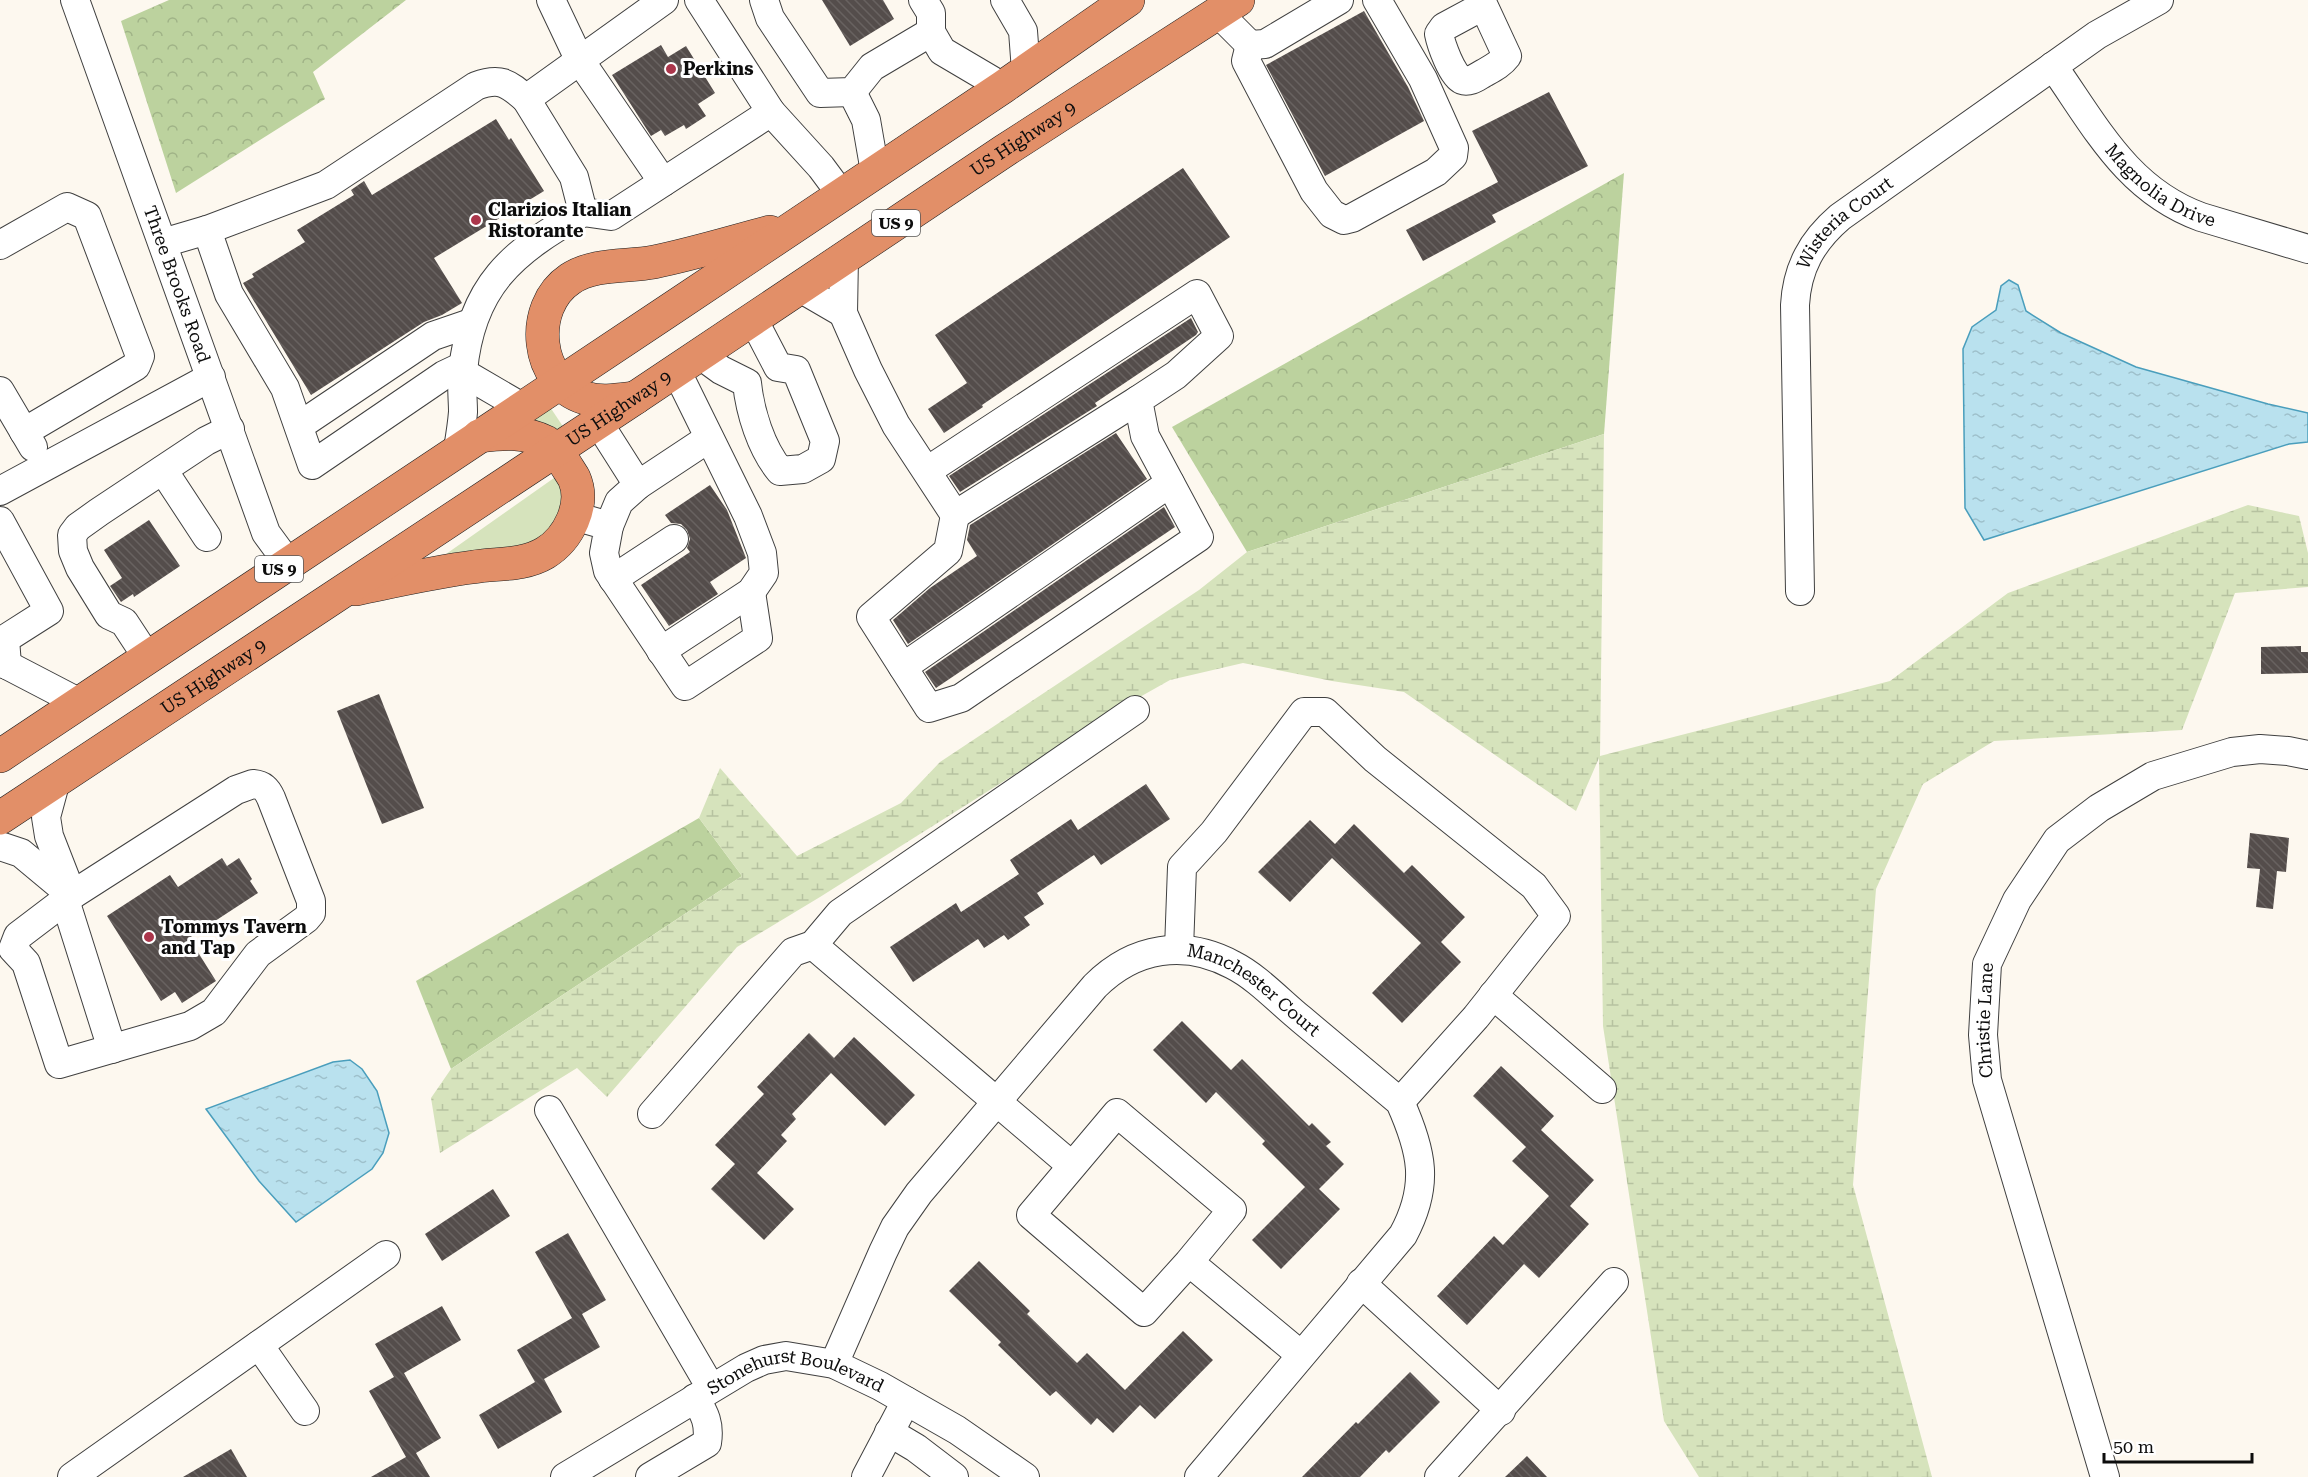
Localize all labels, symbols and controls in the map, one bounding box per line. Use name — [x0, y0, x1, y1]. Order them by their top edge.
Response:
place label: Perkins — [683, 58, 753, 79]
marker: Perkins — [664, 62, 678, 76]
street label: US Highway 9 — [966, 96, 1080, 181]
street label: Magnolia Drive — [2101, 139, 2218, 231]
street label: Wisteria Court — [1792, 172, 1897, 272]
place label: Clarizios Italian Ristorante — [488, 199, 632, 241]
street label: Three Brooks Road — [140, 203, 215, 366]
road number: US 9 — [872, 210, 920, 236]
marker: Clarizios Italian Ristorante — [469, 213, 483, 227]
street label: US Highway 9 — [562, 366, 675, 451]
road number: US 9 — [255, 556, 303, 582]
street label: US Highway 9 — [157, 634, 270, 719]
place label: Tommys Tavern and Tap — [161, 916, 307, 958]
marker: Tommys Tavern and Tap — [142, 930, 156, 944]
street label: Manchester Court — [1186, 939, 1325, 1041]
street label: Christie Lane — [1972, 962, 1997, 1079]
text: Stonehurst Boulevard — [703, 1345, 888, 1399]
street label: Stonehurst Boulevard — [702, 1381, 890, 1405]
scale bar — [2104, 1426, 2252, 1464]
text: 50 m — [2113, 1436, 2154, 1457]

